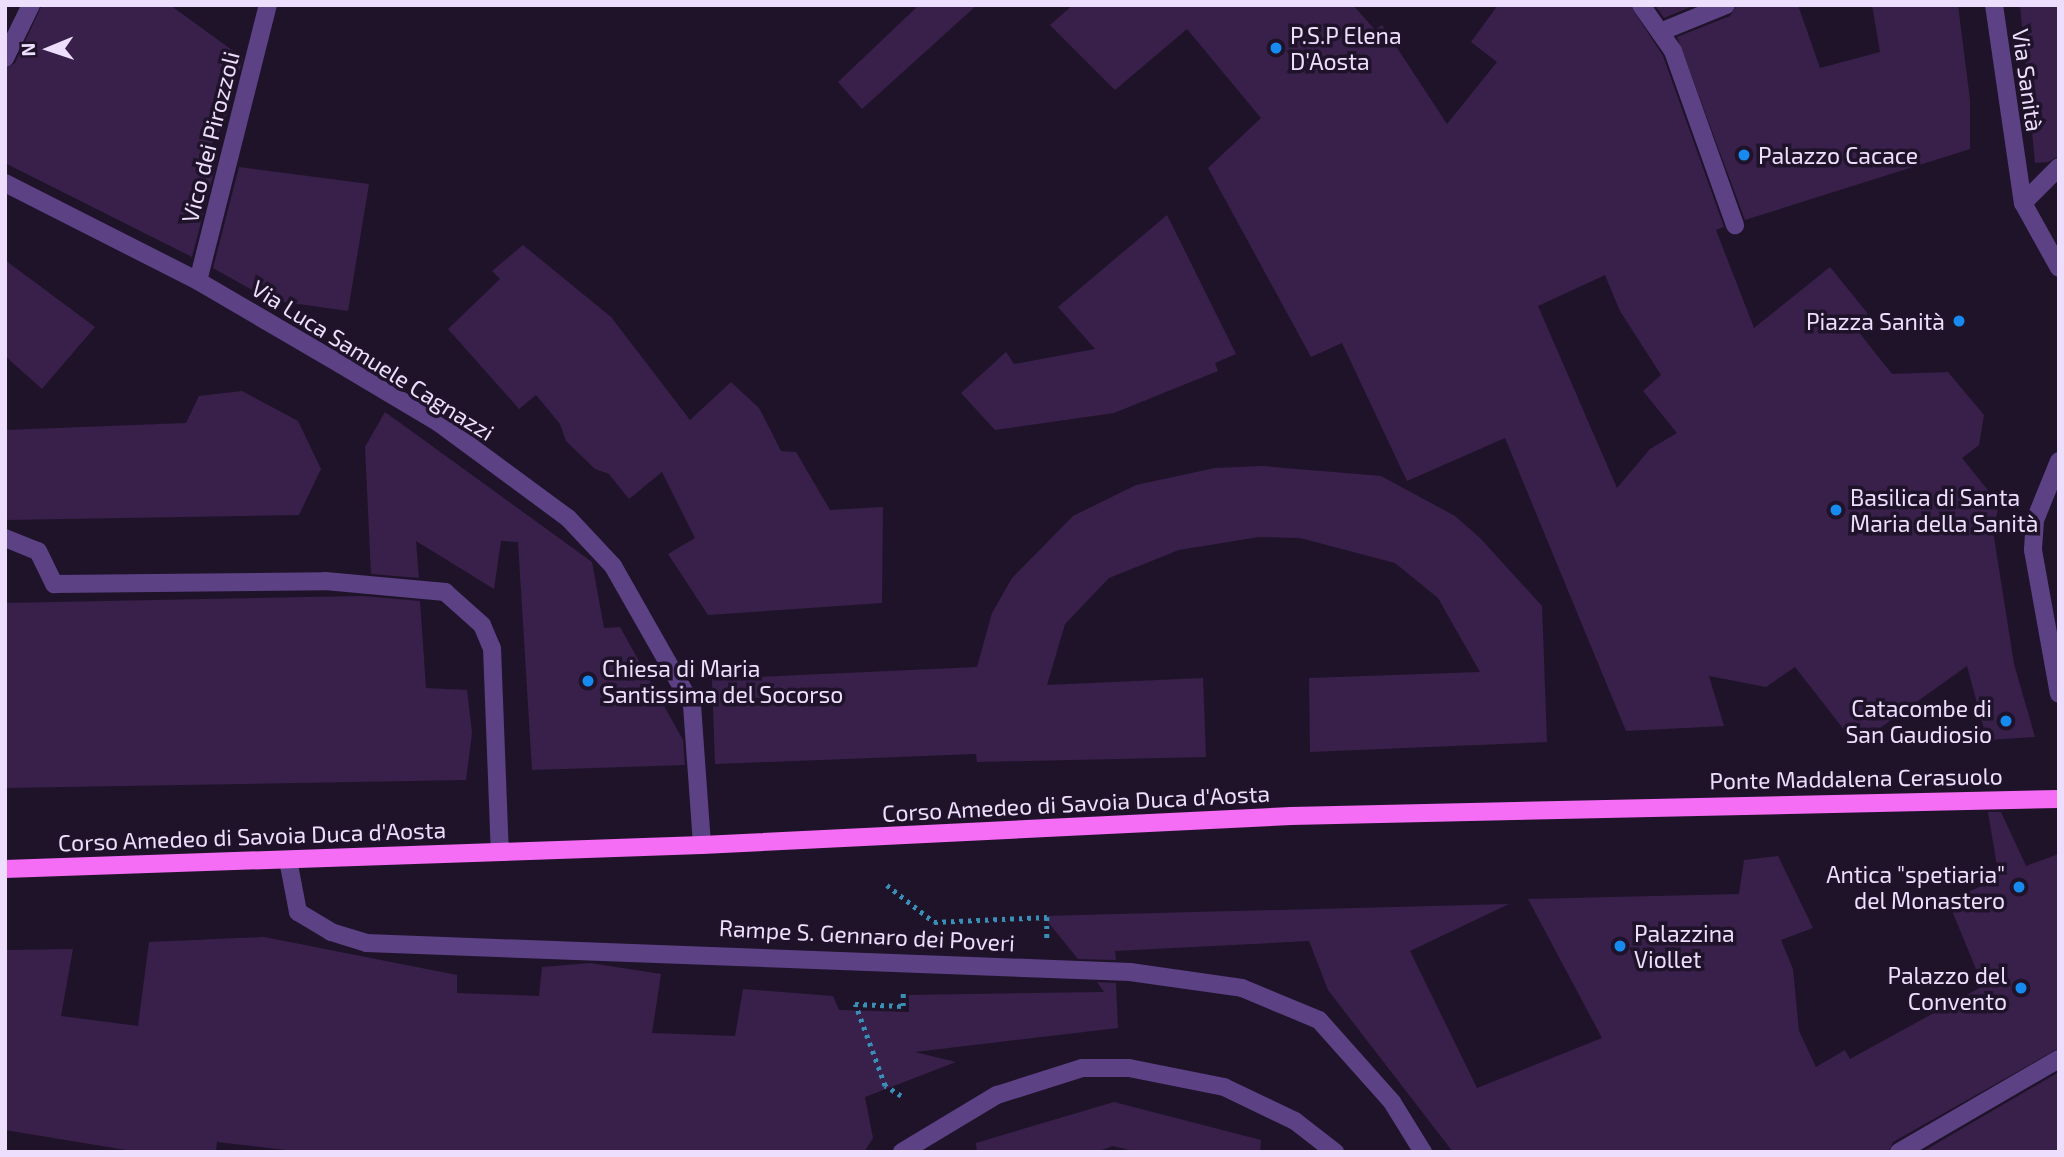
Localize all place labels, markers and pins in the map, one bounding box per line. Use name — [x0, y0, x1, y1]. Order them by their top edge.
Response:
place label: P.S.P Elena D'Aosta — [1290, 21, 1402, 75]
marker: P.S.P Elena D'Aosta — [1268, 40, 1284, 56]
place label: Palazzo Cacace — [1758, 141, 1918, 169]
marker: Palazzo Cacace — [1736, 147, 1752, 163]
place label: Piazza Sanità — [1806, 307, 1945, 335]
marker: Piazza Sanità — [1951, 313, 1967, 329]
place label: Basilica di Santa Maria della Sanità — [1850, 483, 2038, 537]
marker: Basilica di Santa Maria della Sanità — [1828, 502, 1844, 518]
place label: Chiesa di Maria Santissima del Socorso — [602, 654, 844, 708]
marker: Chiesa di Maria Santissima del Socorso — [580, 673, 596, 689]
place label: Catacombe di San Gaudiosio — [1845, 694, 1992, 748]
marker: Catacombe di San Gaudiosio — [1998, 713, 2014, 729]
place label: Antica "spetiaria" del Monastero — [1826, 860, 2005, 914]
marker: Antica "spetiaria" del Monastero — [2011, 879, 2027, 895]
place label: Palazzina Viollet — [1634, 919, 1735, 973]
marker: Palazzina Viollet — [1612, 938, 1628, 954]
place label: Palazzo del Convento — [1887, 961, 2007, 1015]
marker: Palazzo del Convento — [2013, 980, 2029, 996]

